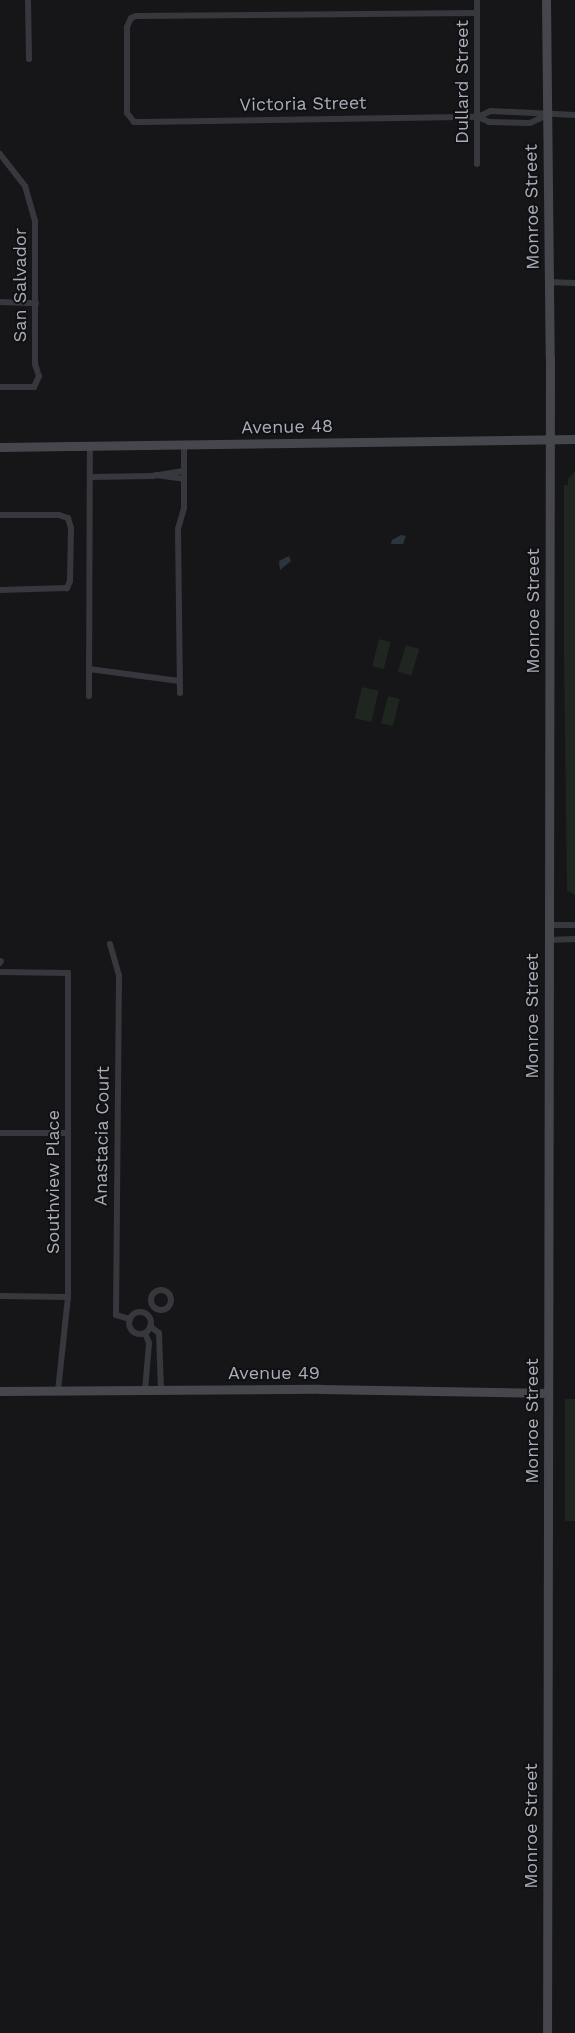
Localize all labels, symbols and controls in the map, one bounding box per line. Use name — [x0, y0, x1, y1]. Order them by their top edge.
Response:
street label: Dullard Street — [451, 20, 473, 144]
street label: Victoria Street — [239, 92, 367, 116]
street label: Monroe Street — [520, 144, 544, 270]
street label: San Salvador — [9, 228, 31, 342]
street label: Avenue 48 — [241, 415, 333, 439]
street label: Monroe Street — [522, 548, 544, 674]
street label: Monroe Street — [521, 953, 543, 1079]
street label: Anastacia Court — [90, 1066, 114, 1206]
street label: Southview Place — [42, 1110, 64, 1254]
street label: Monroe Street — [521, 1358, 543, 1484]
street label: Avenue 49 — [228, 1362, 320, 1384]
street label: Monroe Street — [520, 1763, 542, 1889]

